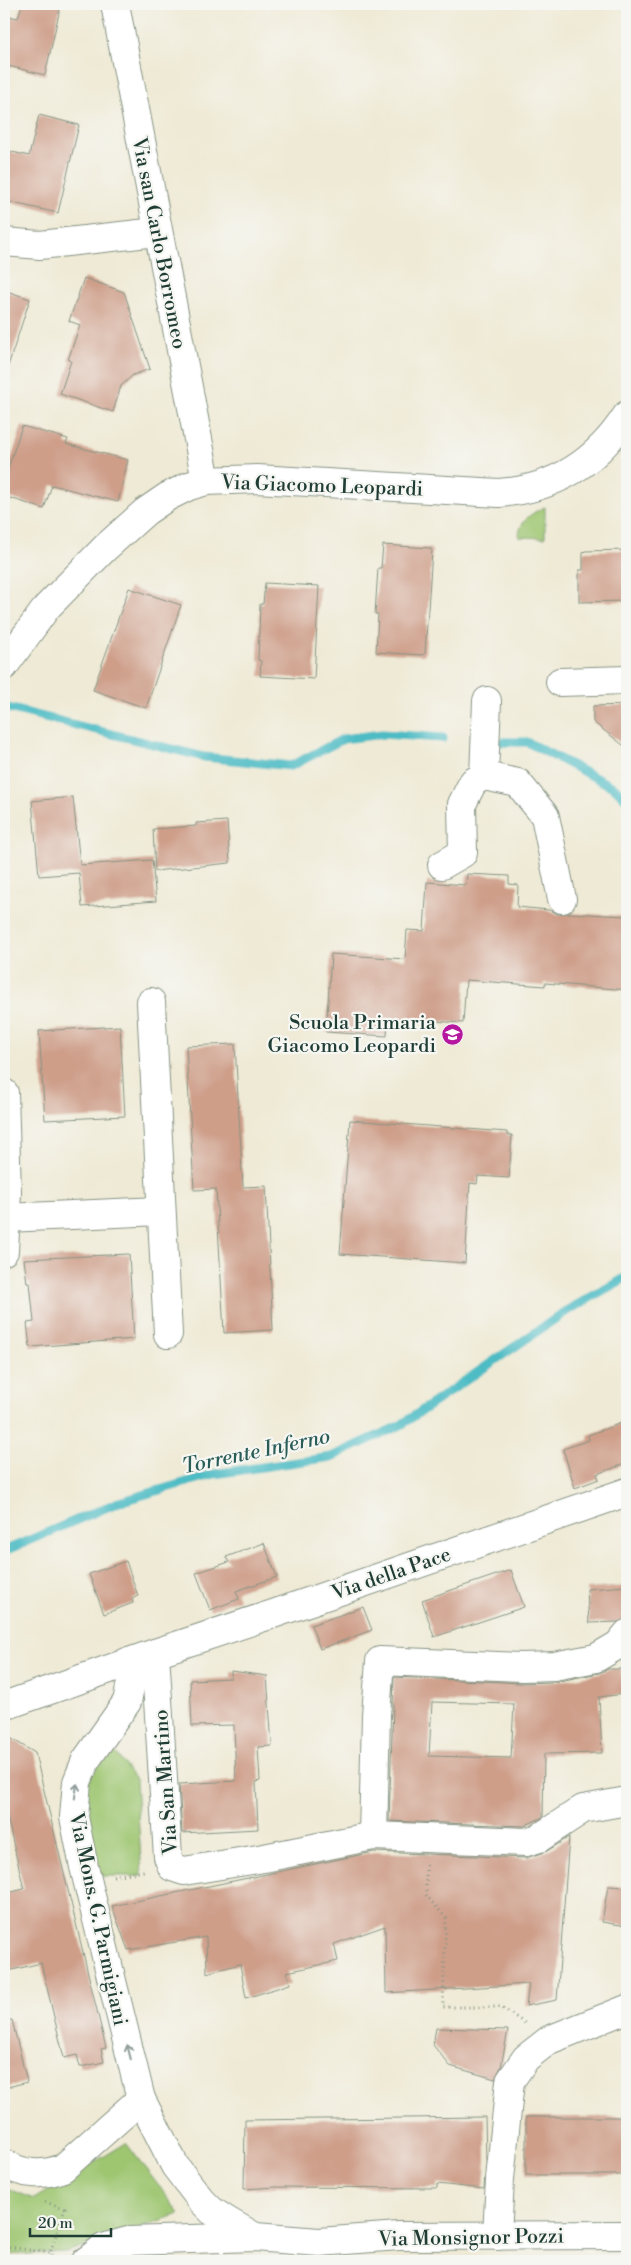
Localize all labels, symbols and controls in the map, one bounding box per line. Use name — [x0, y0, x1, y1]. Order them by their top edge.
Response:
street label: Via san Carlo Borromeo — [126, 134, 191, 351]
street label: Via Giacomo Leopardi — [219, 470, 424, 503]
place label: Scuola Primaria Giacomo Leopardi — [268, 1011, 437, 1059]
school or university icon: Scuola Primaria Giacomo Leopardi — [440, 1022, 464, 1046]
water label: Torrente Inferno — [180, 1424, 333, 1480]
street label: Via della Pace — [328, 1542, 454, 1607]
street label: Via San Martino — [149, 1708, 184, 1856]
one-way arrow — [71, 1783, 81, 1799]
street label: Via Mons. G. Parmigiani — [63, 1810, 132, 2028]
one-way arrow — [124, 2044, 133, 2060]
scale bar — [30, 2205, 111, 2237]
text: 20 m — [38, 2214, 73, 2233]
street label: Via Monsignor Pozzi — [377, 2224, 565, 2253]

